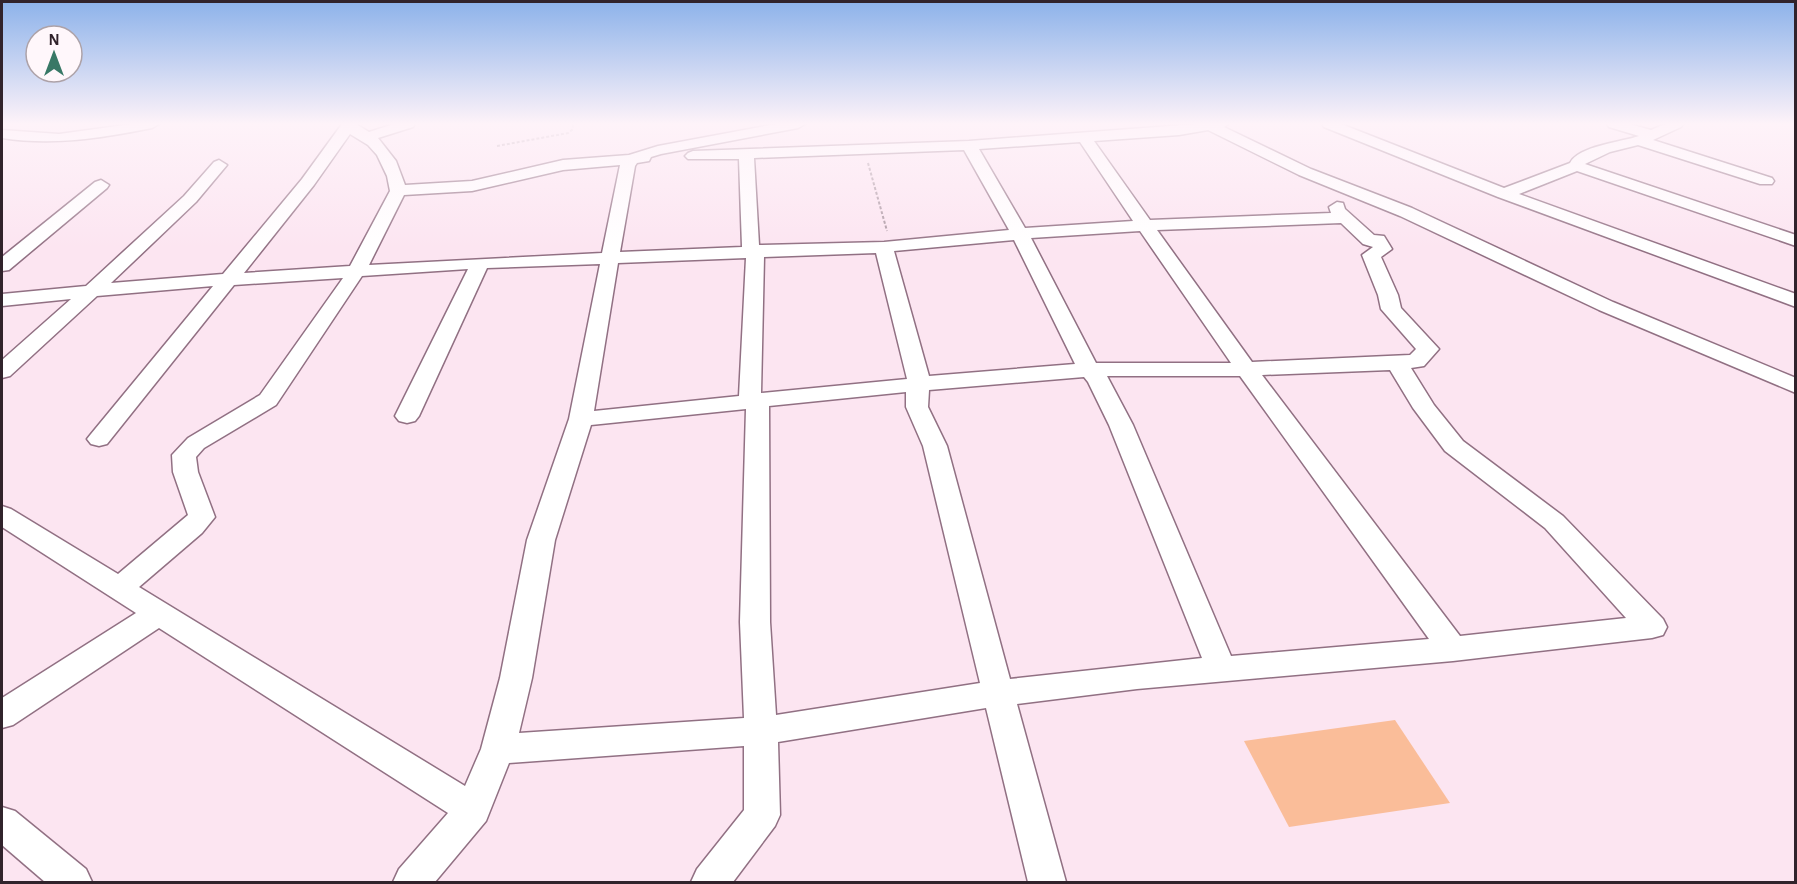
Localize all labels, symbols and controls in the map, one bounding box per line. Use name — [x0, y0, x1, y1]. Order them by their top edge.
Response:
north arrow — [24, 24, 84, 84]
text: N — [48, 32, 60, 48]

